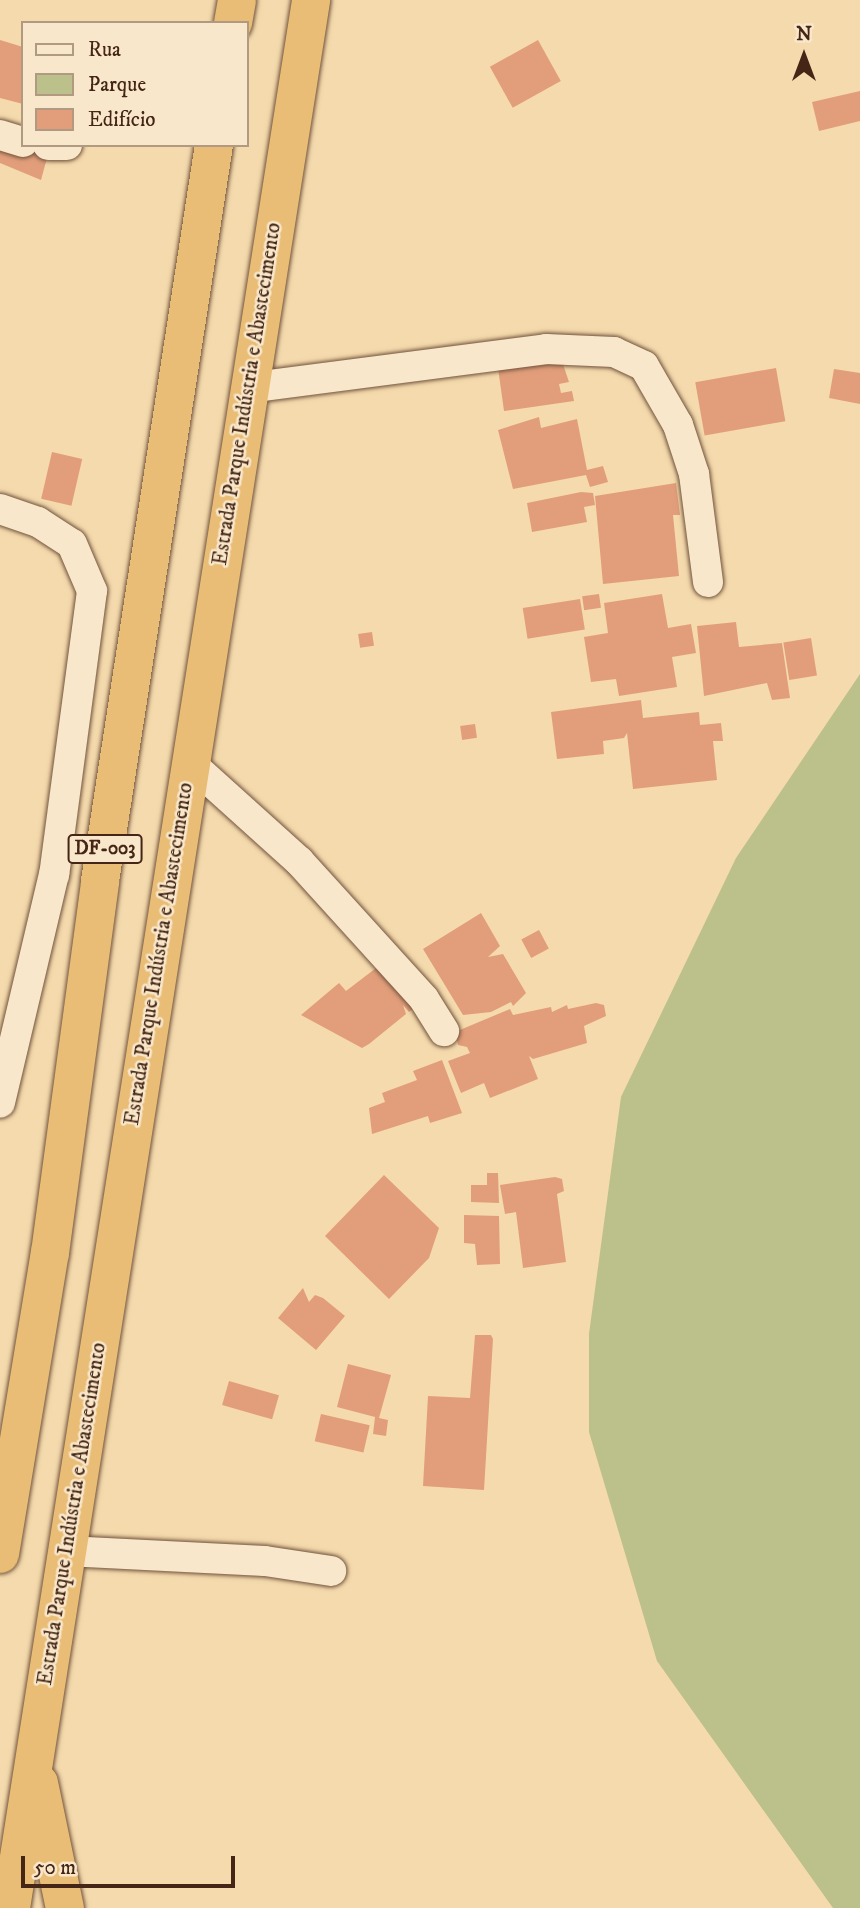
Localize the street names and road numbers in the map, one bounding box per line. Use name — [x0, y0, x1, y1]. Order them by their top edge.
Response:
street label: Estrada Parque Indústria e Abastecimento — [207, 221, 287, 567]
street label: Estrada Parque Indústria e Abastecimento — [119, 781, 199, 1127]
road number: DF-003 — [66, 834, 144, 864]
street label: Estrada Parque Indústria e Abastecimento — [32, 1341, 112, 1687]

